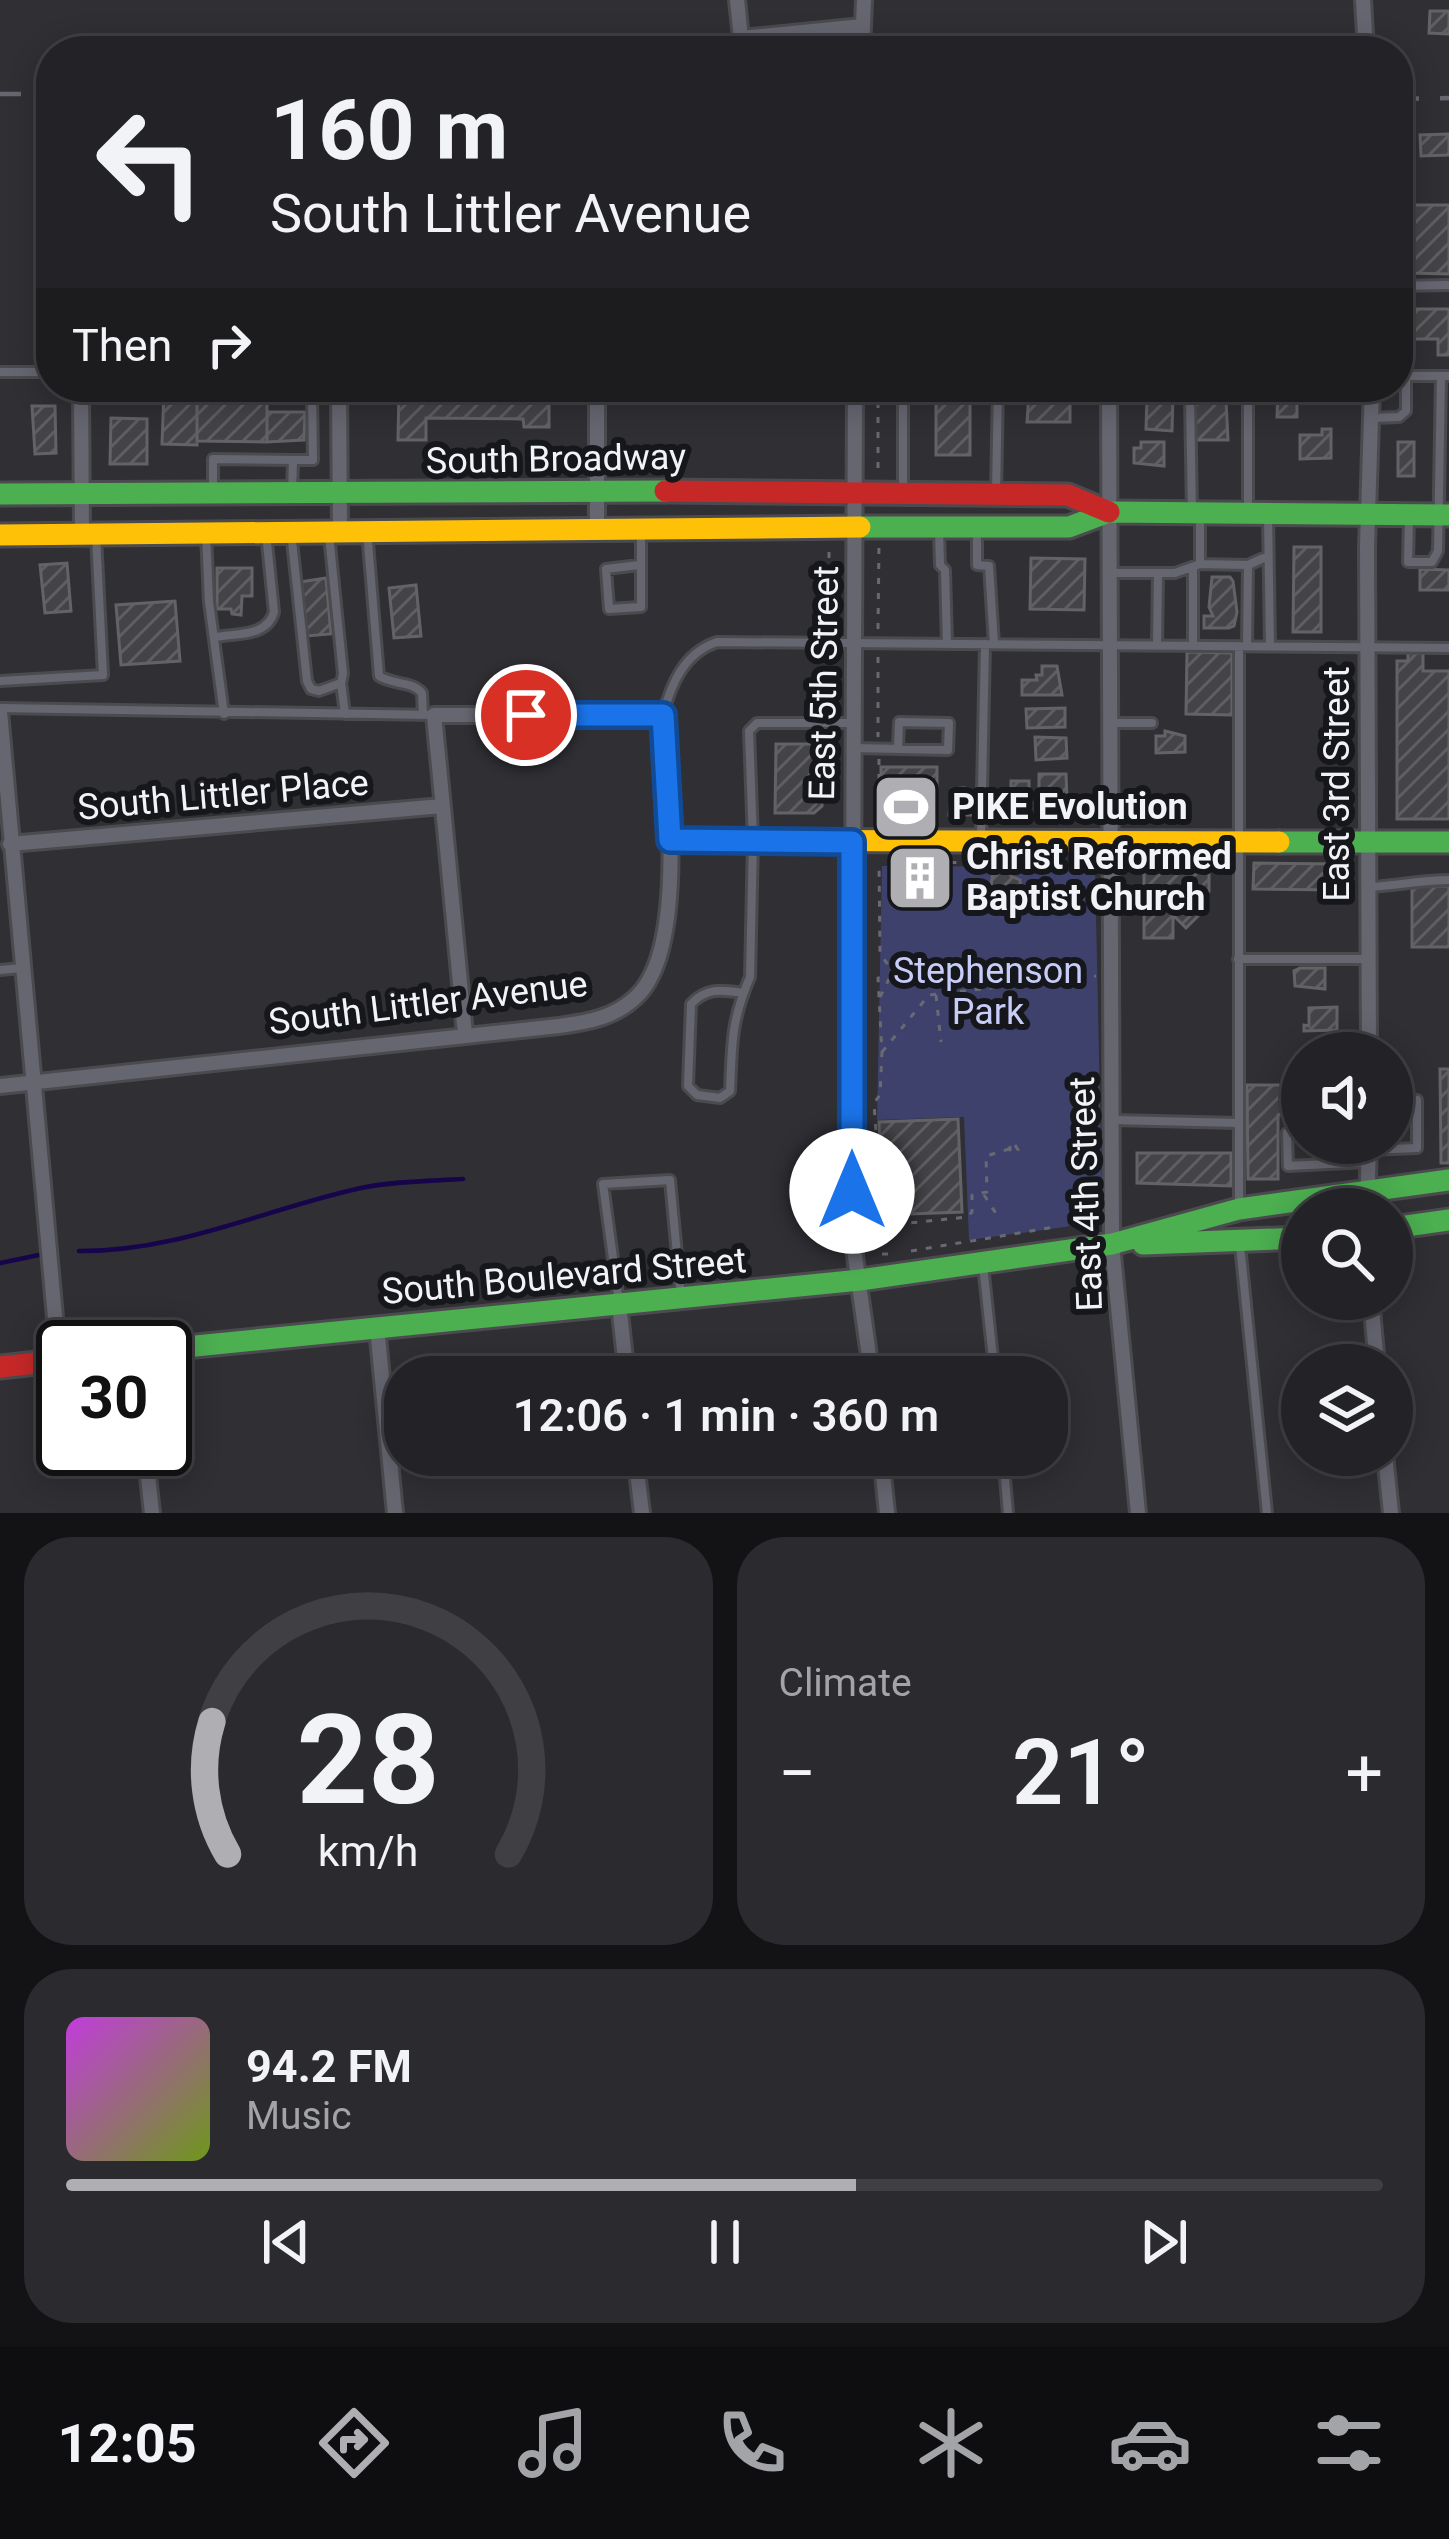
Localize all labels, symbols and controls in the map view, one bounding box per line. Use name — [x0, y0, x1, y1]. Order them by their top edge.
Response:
text: 160 m — [270, 81, 508, 180]
icon: left — [72, 84, 228, 240]
text: South Littler Avenue — [270, 182, 751, 245]
icon: right — [196, 312, 262, 378]
text: Then — [72, 319, 172, 372]
street label: South Broadway — [425, 436, 687, 482]
street label: East 5th Street — [801, 565, 847, 801]
pin — [475, 664, 577, 766]
street label: East 3rd Street — [1316, 666, 1358, 902]
icon: arrive — [493, 682, 559, 748]
street label: South Littler Place — [76, 761, 370, 829]
sports icon: PIKE Evolution — [871, 772, 941, 842]
place label: PIKE Evolution — [952, 786, 1188, 828]
place label: Christ Reformed Baptist Church — [966, 836, 1232, 919]
building icon: Christ Reformed Baptist Church — [885, 843, 955, 913]
park label: Stephenson Park — [893, 950, 1083, 1033]
street label: South Littler Avenue — [266, 963, 590, 1043]
map controls — [1281, 1032, 1413, 1476]
button: sound — [1281, 1032, 1413, 1164]
street label: East 4th Street — [1061, 1076, 1111, 1312]
position arrow — [789, 1128, 915, 1254]
button: search — [1281, 1188, 1413, 1320]
street label: South Boulevard Street — [380, 1239, 748, 1313]
speed limit sign: 30 — [36, 1320, 192, 1476]
button: layers — [1281, 1344, 1413, 1476]
text: 12:06 · 1 min · 360 m — [513, 1389, 939, 1442]
text: Climate — [779, 1660, 912, 1706]
text: 28 — [297, 1687, 440, 1833]
text: 21° — [1012, 1721, 1150, 1826]
text: − — [779, 1735, 816, 1812]
text: + — [1346, 1735, 1383, 1812]
text: km/h — [318, 1826, 419, 1876]
text: 94.2 FM — [246, 2040, 412, 2093]
text: Music — [246, 2093, 352, 2139]
icon: previous — [253, 2209, 319, 2275]
icon: pause — [692, 2209, 758, 2275]
icon: next — [1131, 2209, 1197, 2275]
icon: directions — [312, 2401, 396, 2485]
icon: music — [511, 2401, 595, 2485]
icon: phone — [710, 2401, 794, 2485]
icon: climate — [909, 2401, 993, 2485]
icon: car — [1108, 2401, 1192, 2485]
icon: filters — [1307, 2401, 1391, 2485]
text: 12:05 — [58, 2412, 197, 2475]

